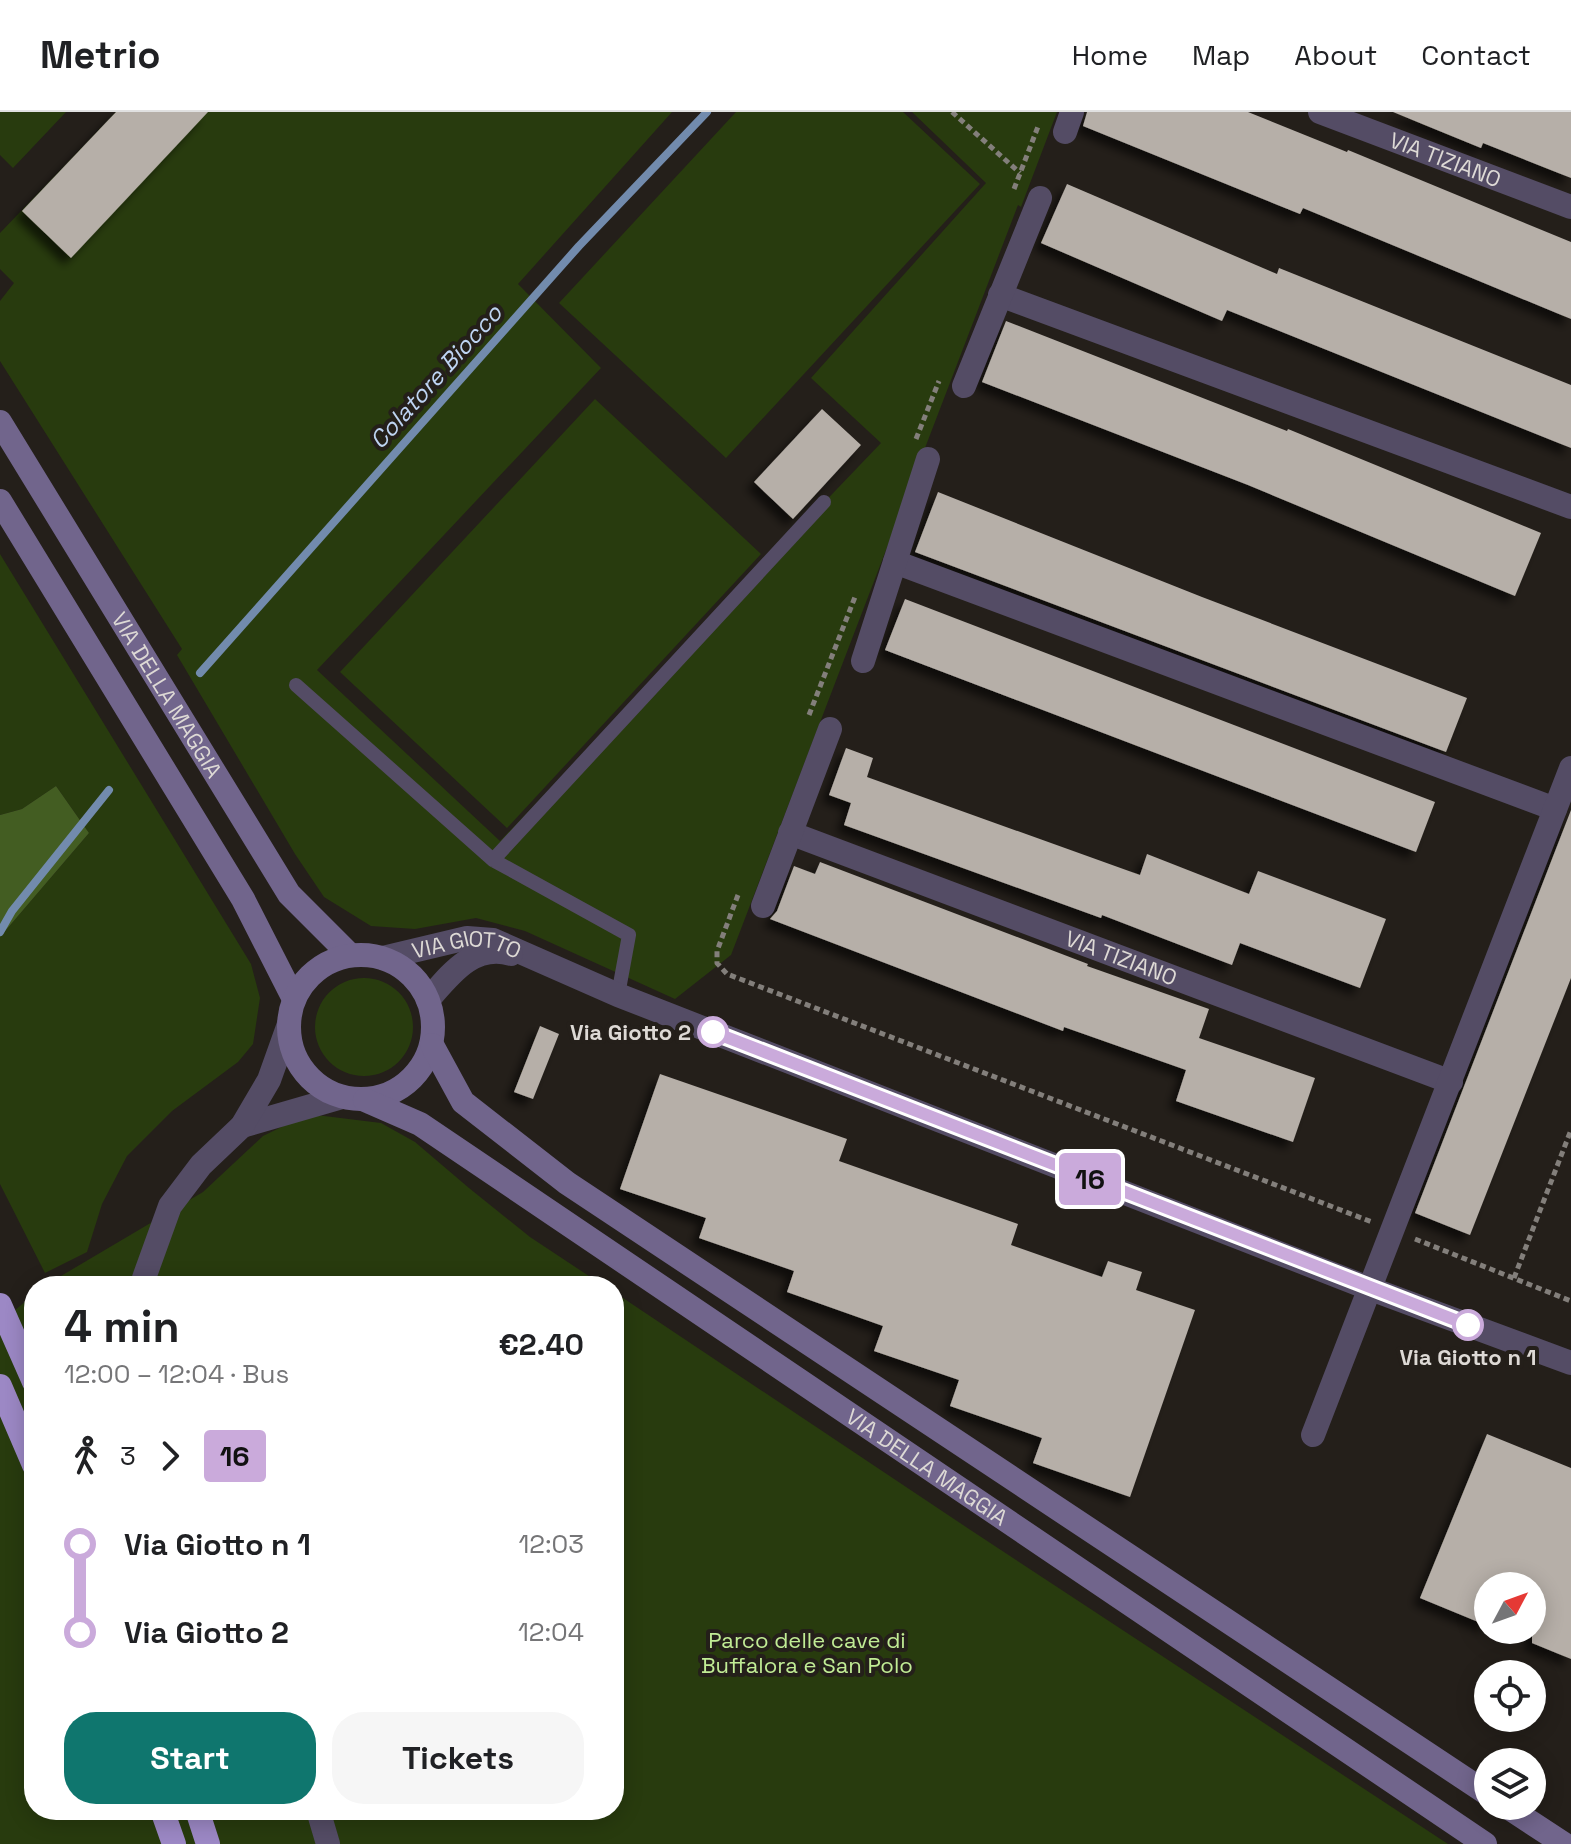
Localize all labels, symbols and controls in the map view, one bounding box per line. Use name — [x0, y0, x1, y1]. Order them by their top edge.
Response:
text: Metrio — [40, 31, 161, 79]
text: Home — [1072, 37, 1148, 73]
text: Map — [1192, 37, 1250, 73]
text: About — [1294, 37, 1377, 73]
text: Contact — [1421, 37, 1531, 73]
street label: VIA TIZIANO — [1386, 126, 1505, 193]
water label: Colatore Biocco — [363, 297, 509, 455]
street label: VIA DELLA MAGGIA — [106, 607, 229, 783]
street label: VIA GIOTTO — [409, 924, 526, 965]
street label: VIA TIZIANO — [1061, 924, 1181, 992]
marker: Via Giotto 2 — [698, 1017, 728, 1047]
place label: Via Giotto 2 — [570, 1018, 691, 1046]
line badge: 16 — [1054, 1153, 1126, 1205]
text: 16 — [1075, 1161, 1105, 1197]
text: 4 min — [64, 1299, 180, 1355]
marker: Via Giotto n 1 — [1453, 1310, 1483, 1340]
text: €2.40 — [498, 1325, 584, 1364]
place label: Via Giotto n 1 — [1400, 1343, 1536, 1371]
text: 12:00 – 12:04 · Bus — [64, 1357, 289, 1391]
street label: VIA DELLA MAGGIA — [841, 1402, 1013, 1531]
icon: walk — [64, 1434, 108, 1478]
icon: forward — [148, 1434, 192, 1478]
text: 16 — [220, 1438, 250, 1474]
text: 3 — [120, 1439, 136, 1473]
text: Via Giotto n 1 — [124, 1525, 311, 1564]
text: 12:03 — [519, 1527, 584, 1561]
north arrow — [1474, 1572, 1546, 1644]
map controls — [1474, 1572, 1546, 1820]
text: Via Giotto 2 — [124, 1613, 289, 1652]
text: 12:04 — [518, 1615, 584, 1649]
park label: Parco delle cave di Buffalora e San Polo — [701, 1626, 913, 1679]
button: locate — [1474, 1660, 1546, 1732]
button: Start — [64, 1712, 316, 1804]
button: Tickets — [332, 1712, 584, 1804]
button: layers — [1474, 1748, 1546, 1820]

